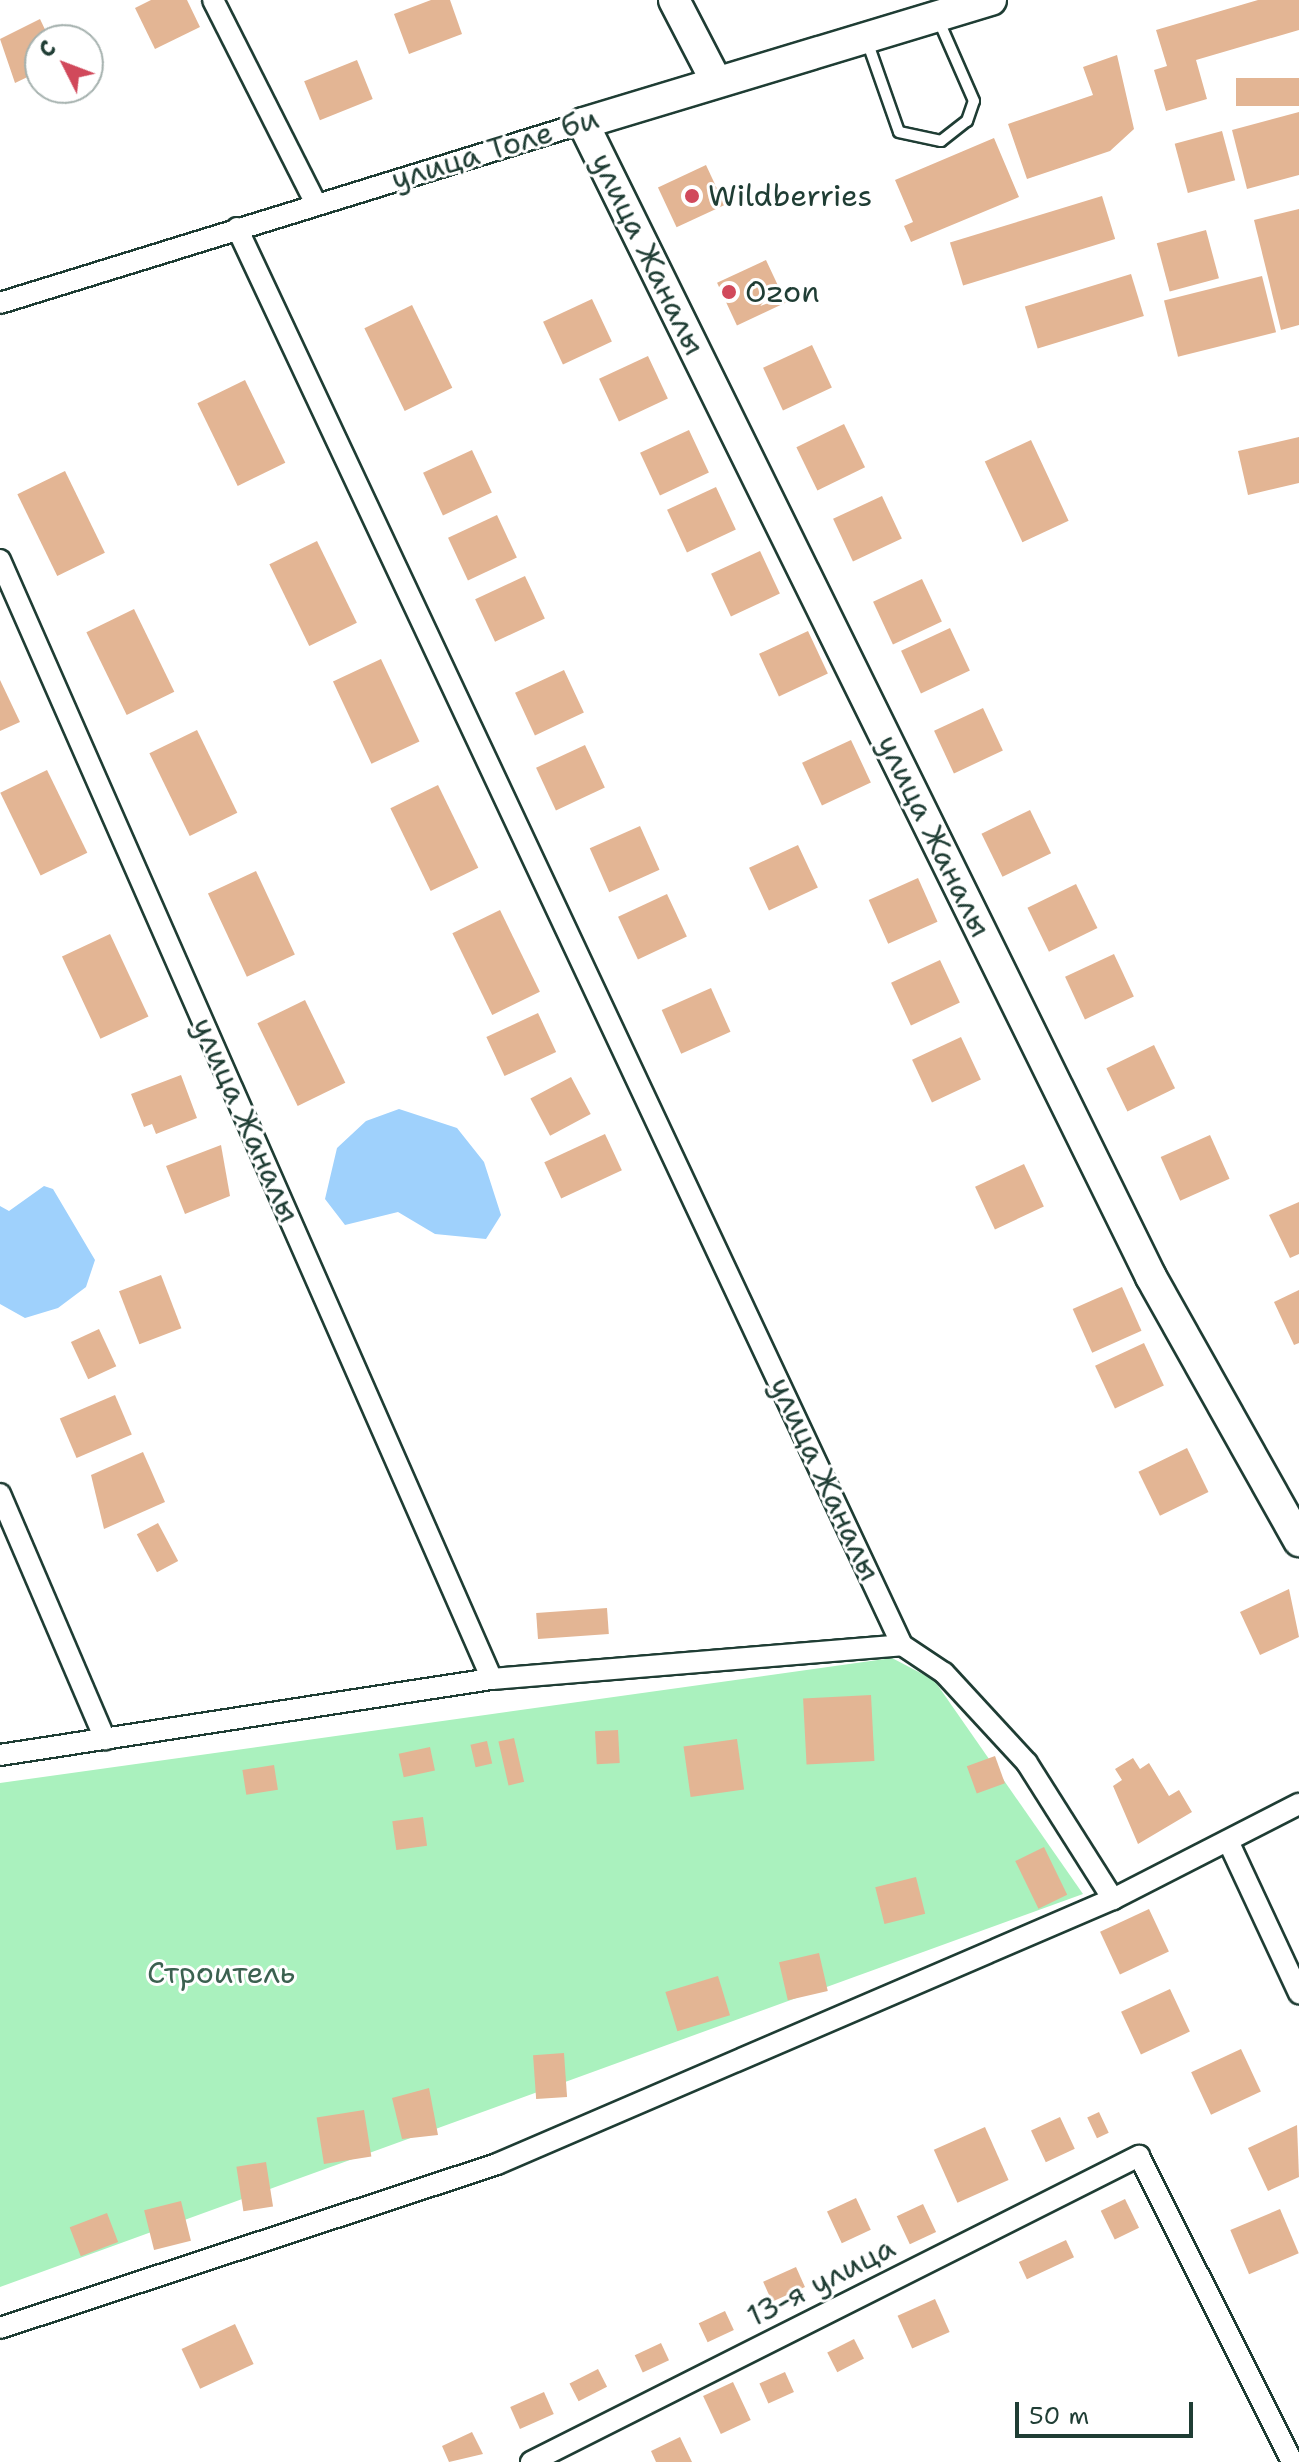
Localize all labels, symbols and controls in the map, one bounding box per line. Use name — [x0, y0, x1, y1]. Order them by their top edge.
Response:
north arrow — [24, 24, 104, 104]
text: С — [32, 34, 63, 64]
street label: улица Толе би — [387, 100, 603, 198]
street label: улица Жаналы — [584, 147, 712, 361]
place label: Wildberries — [708, 178, 872, 214]
marker: Wildberries — [683, 187, 701, 205]
place label: Ozon — [745, 274, 820, 310]
marker: Ozon — [720, 283, 738, 301]
street label: улица Жаналы — [870, 729, 998, 943]
street label: улица Жаналы — [185, 1012, 307, 1228]
street label: улица Жаналы — [762, 1372, 888, 1586]
park label: Строитель — [147, 1955, 295, 1991]
street label: 13-я улица — [741, 2229, 901, 2335]
scale bar — [1019, 2386, 1197, 2436]
text: 50 m — [1029, 2400, 1089, 2432]

